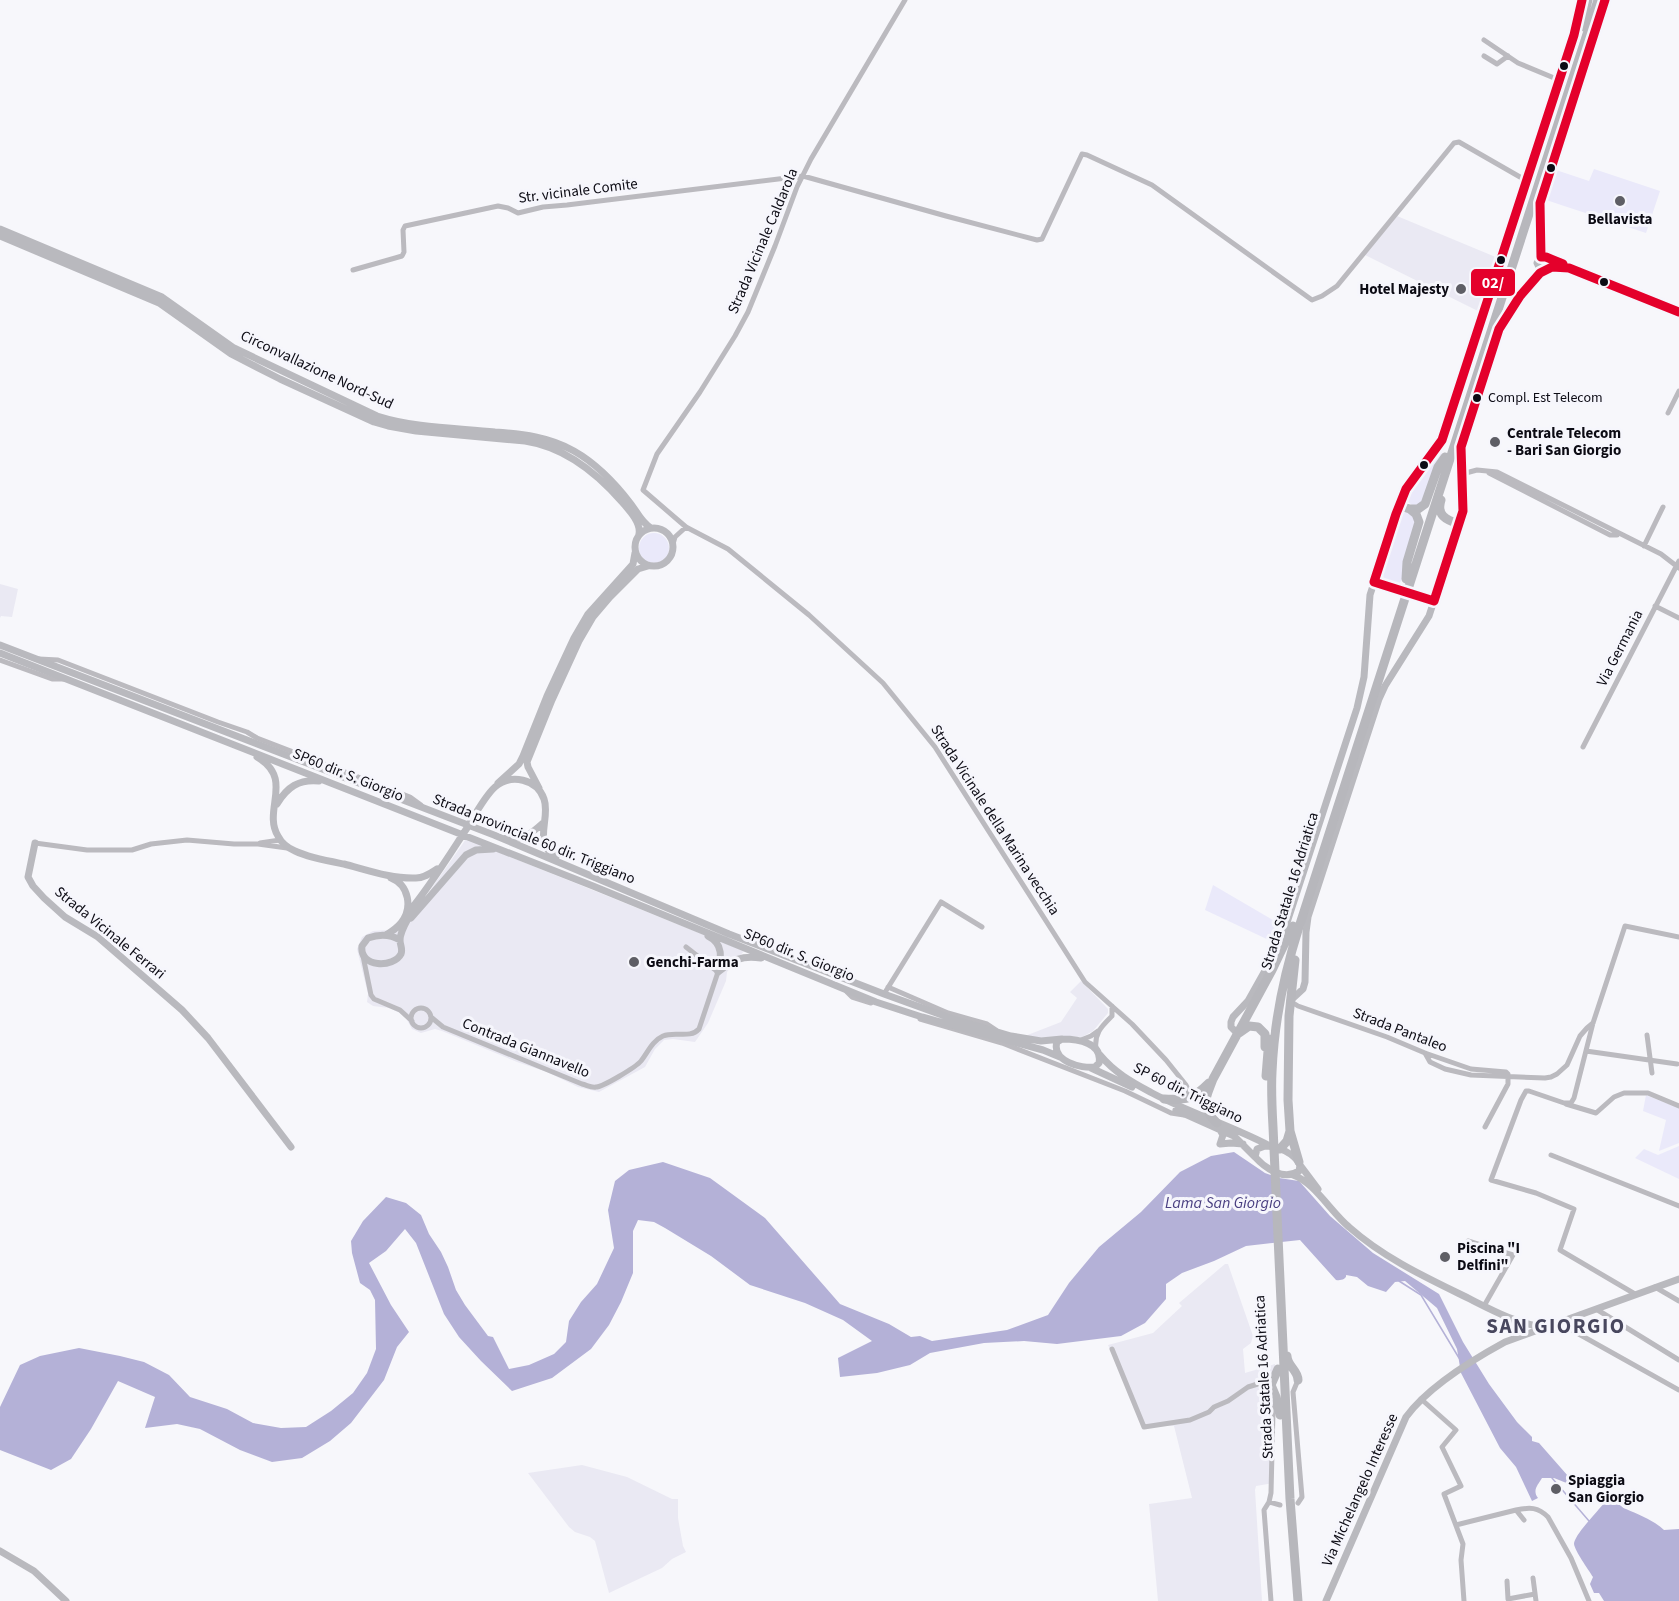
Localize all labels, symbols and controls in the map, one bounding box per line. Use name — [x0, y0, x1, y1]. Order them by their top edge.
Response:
unlabelled marker — [1558, 60, 1570, 72]
unlabelled marker — [1545, 162, 1557, 174]
street label: Strada Vicinale Caldarola — [723, 165, 803, 317]
street label: Str. vicinale Comite — [517, 173, 639, 209]
marker: Bellavista — [1613, 194, 1627, 208]
place label: Bellavista — [1587, 209, 1653, 230]
unlabelled marker — [1495, 254, 1507, 266]
line badge: 02/ — [1470, 268, 1516, 297]
text: 02/ — [1482, 272, 1504, 294]
unlabelled marker — [1598, 276, 1610, 288]
place label: Hotel Majesty — [1359, 279, 1449, 300]
marker: Hotel Majesty — [1454, 282, 1468, 296]
street label: Circonvallazione Nord-Sud — [237, 325, 397, 415]
place label: Compl. Est Telecom — [1488, 388, 1603, 408]
marker: Compl. Est Telecom — [1471, 392, 1483, 404]
place label: Centrale Telecom - Bari San Giorgio — [1507, 423, 1621, 461]
marker: Centrale Telecom - Bari San Giorgio — [1488, 435, 1502, 449]
unlabelled marker — [1418, 459, 1430, 471]
street label: Via Germania — [1592, 606, 1648, 690]
street label: Strada Vicinale della Marina vecchia — [925, 721, 1065, 919]
street label: SP60 dir. S. Giorgio — [289, 743, 407, 807]
street label: Strada provinciale 60 dir. Triggiano — [430, 789, 638, 889]
street label: Strada Statale 16 Adriatica — [1256, 810, 1324, 972]
street label: Strada Vicinale Ferrari — [50, 882, 170, 984]
street label: SP60 dir. S. Giorgio — [740, 923, 858, 987]
place label: Genchi-Farma — [646, 952, 739, 973]
marker: Genchi-Farma — [627, 955, 641, 969]
street label: Strada Pantaleo — [1350, 1002, 1450, 1058]
street label: Contrada Giannavello — [459, 1013, 593, 1083]
street label: SP 60 dir. Triggiano — [1130, 1057, 1246, 1129]
water label: Lama San Giorgio — [1165, 1192, 1281, 1214]
place label: Piscina "I Delfini" — [1457, 1238, 1520, 1276]
marker: Piscina "I Delfini" — [1438, 1250, 1452, 1264]
street label: Strada Statale 16 Adriatica — [1249, 1295, 1279, 1459]
district label: SAN GIORGIO — [1486, 1311, 1626, 1341]
street label: Via Michelangelo Interesse — [1317, 1410, 1403, 1570]
place label: Spiaggia San Giorgio — [1568, 1470, 1644, 1508]
marker: Spiaggia San Giorgio — [1549, 1482, 1563, 1496]

